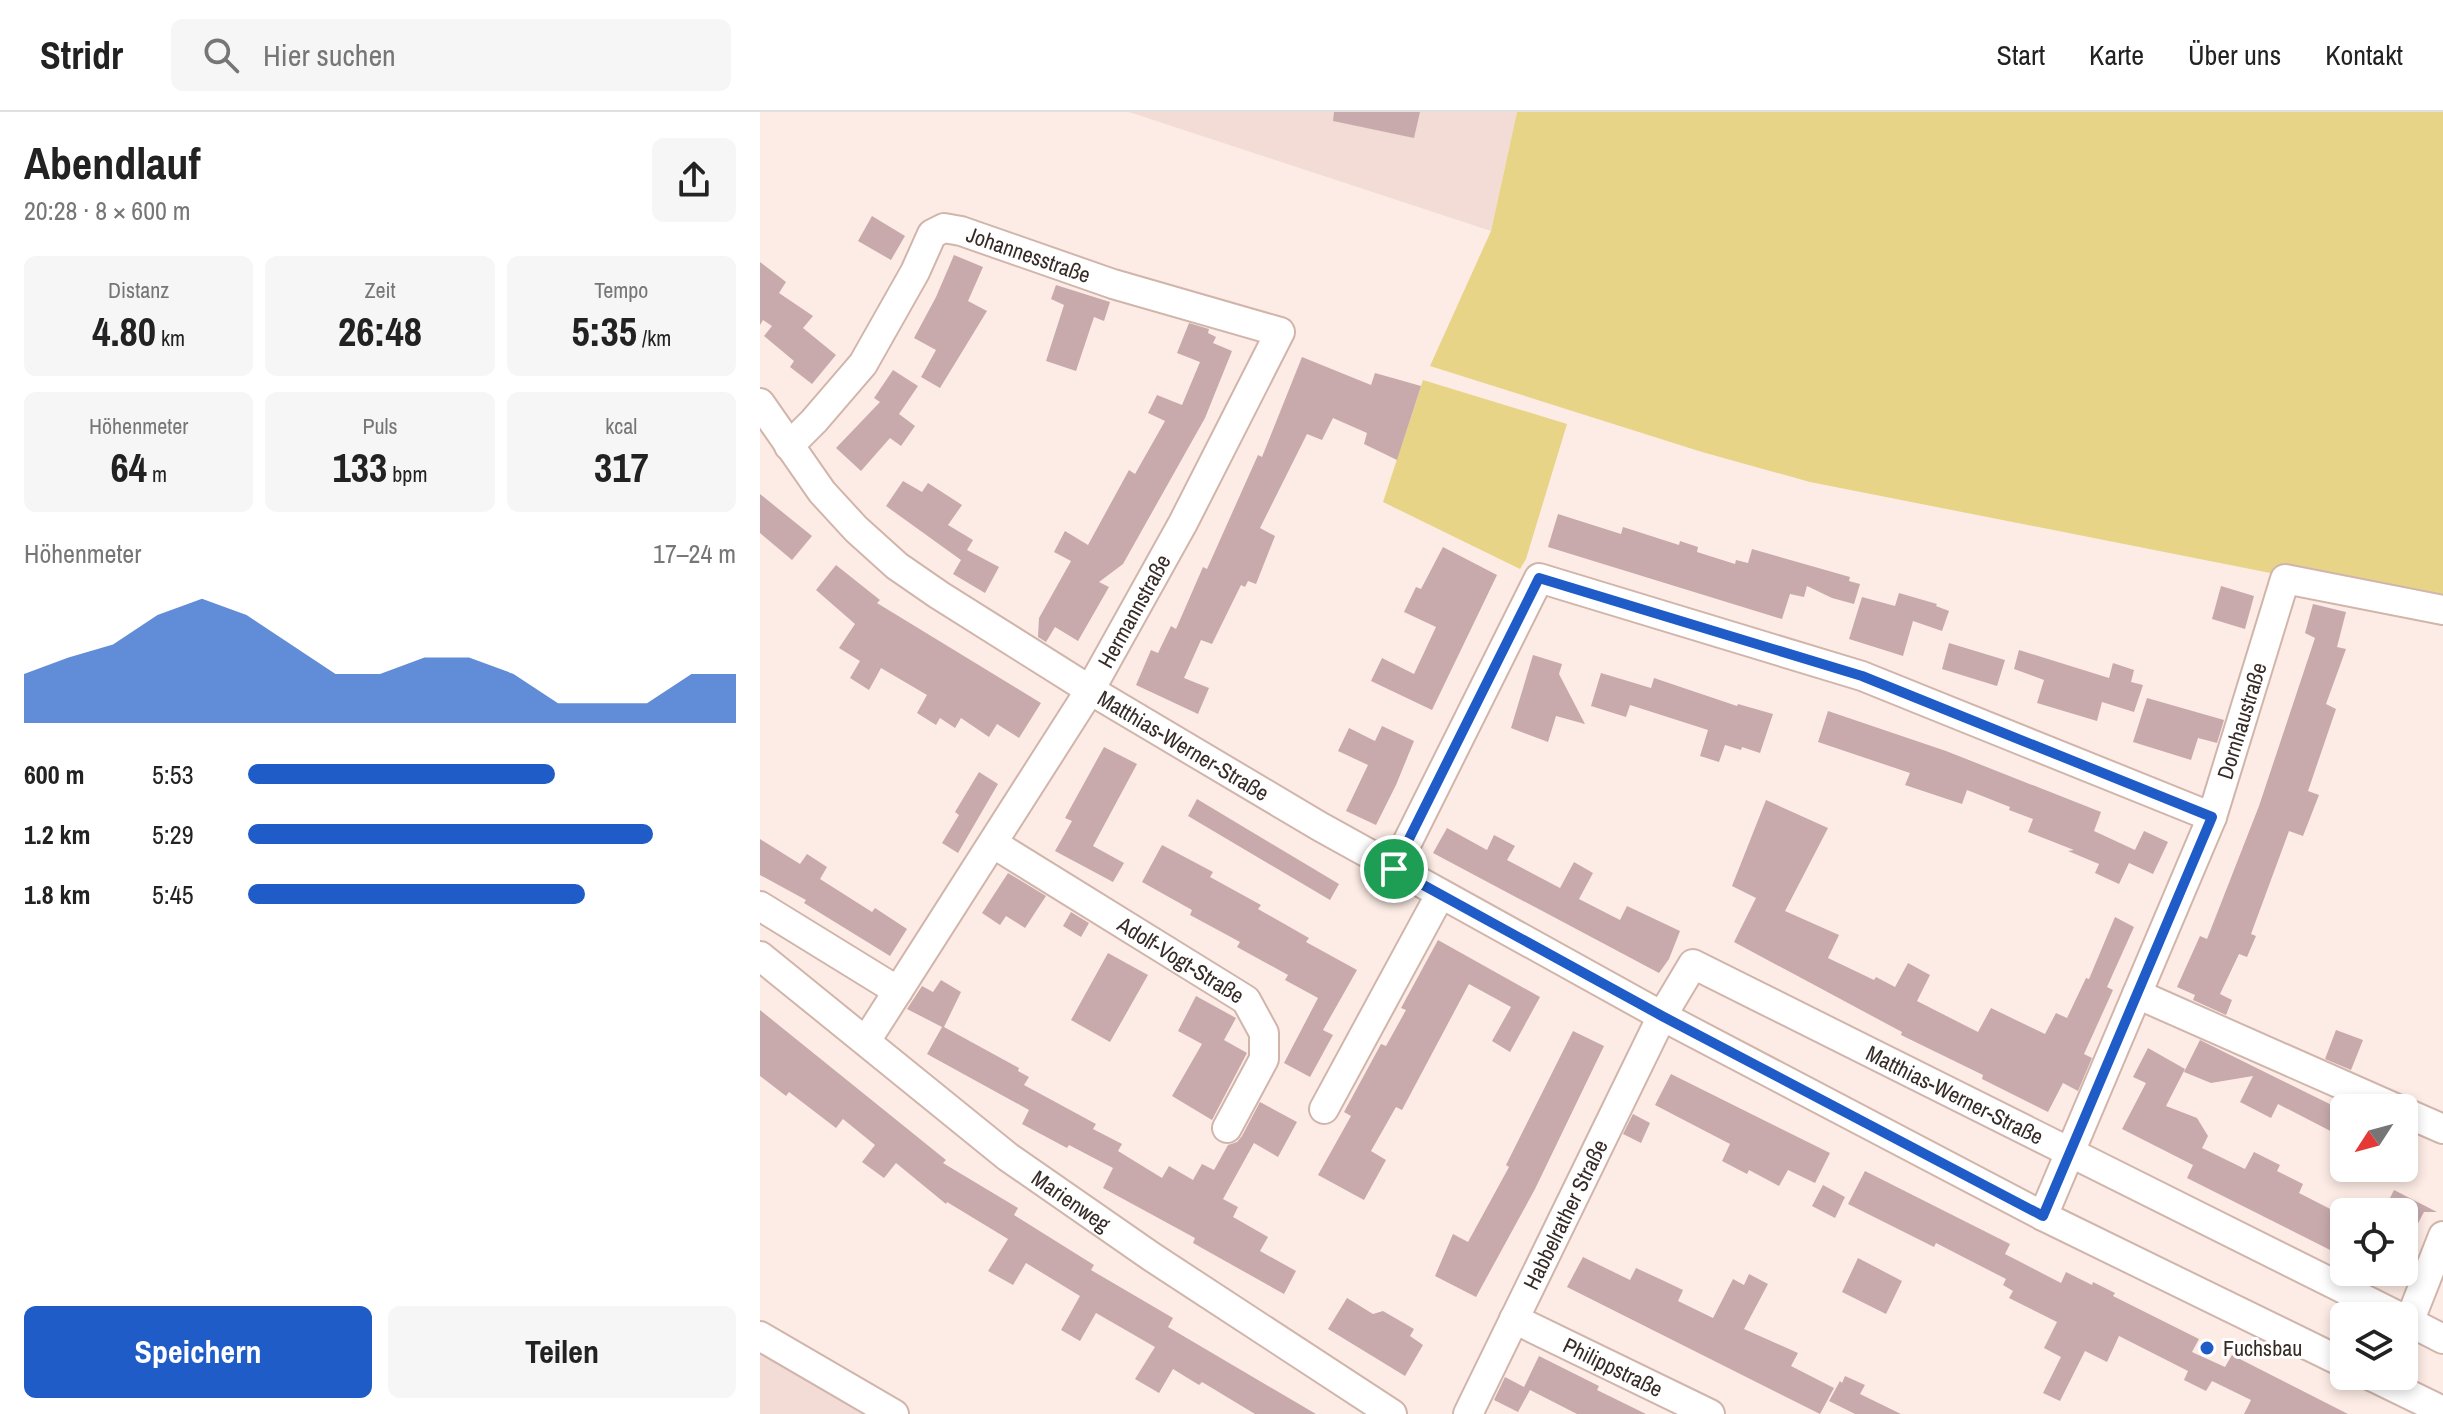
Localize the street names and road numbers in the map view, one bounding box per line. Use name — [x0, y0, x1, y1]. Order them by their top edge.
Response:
street label: Johannesstraße — [962, 219, 1095, 290]
street label: Hermannstraße — [1091, 549, 1177, 673]
street label: Dornhaustraße — [2210, 659, 2274, 783]
street label: Matthias-Werner-Straße — [1092, 683, 1275, 808]
street label: Adolf-Vogt-Straße — [1111, 909, 1250, 1010]
street label: Matthias-Werner-Straße — [1861, 1038, 2049, 1152]
street label: Habbelrather Straße — [1516, 1134, 1615, 1295]
street label: Marienweg — [1026, 1163, 1116, 1239]
street label: Philippstraße — [1558, 1330, 1668, 1404]

